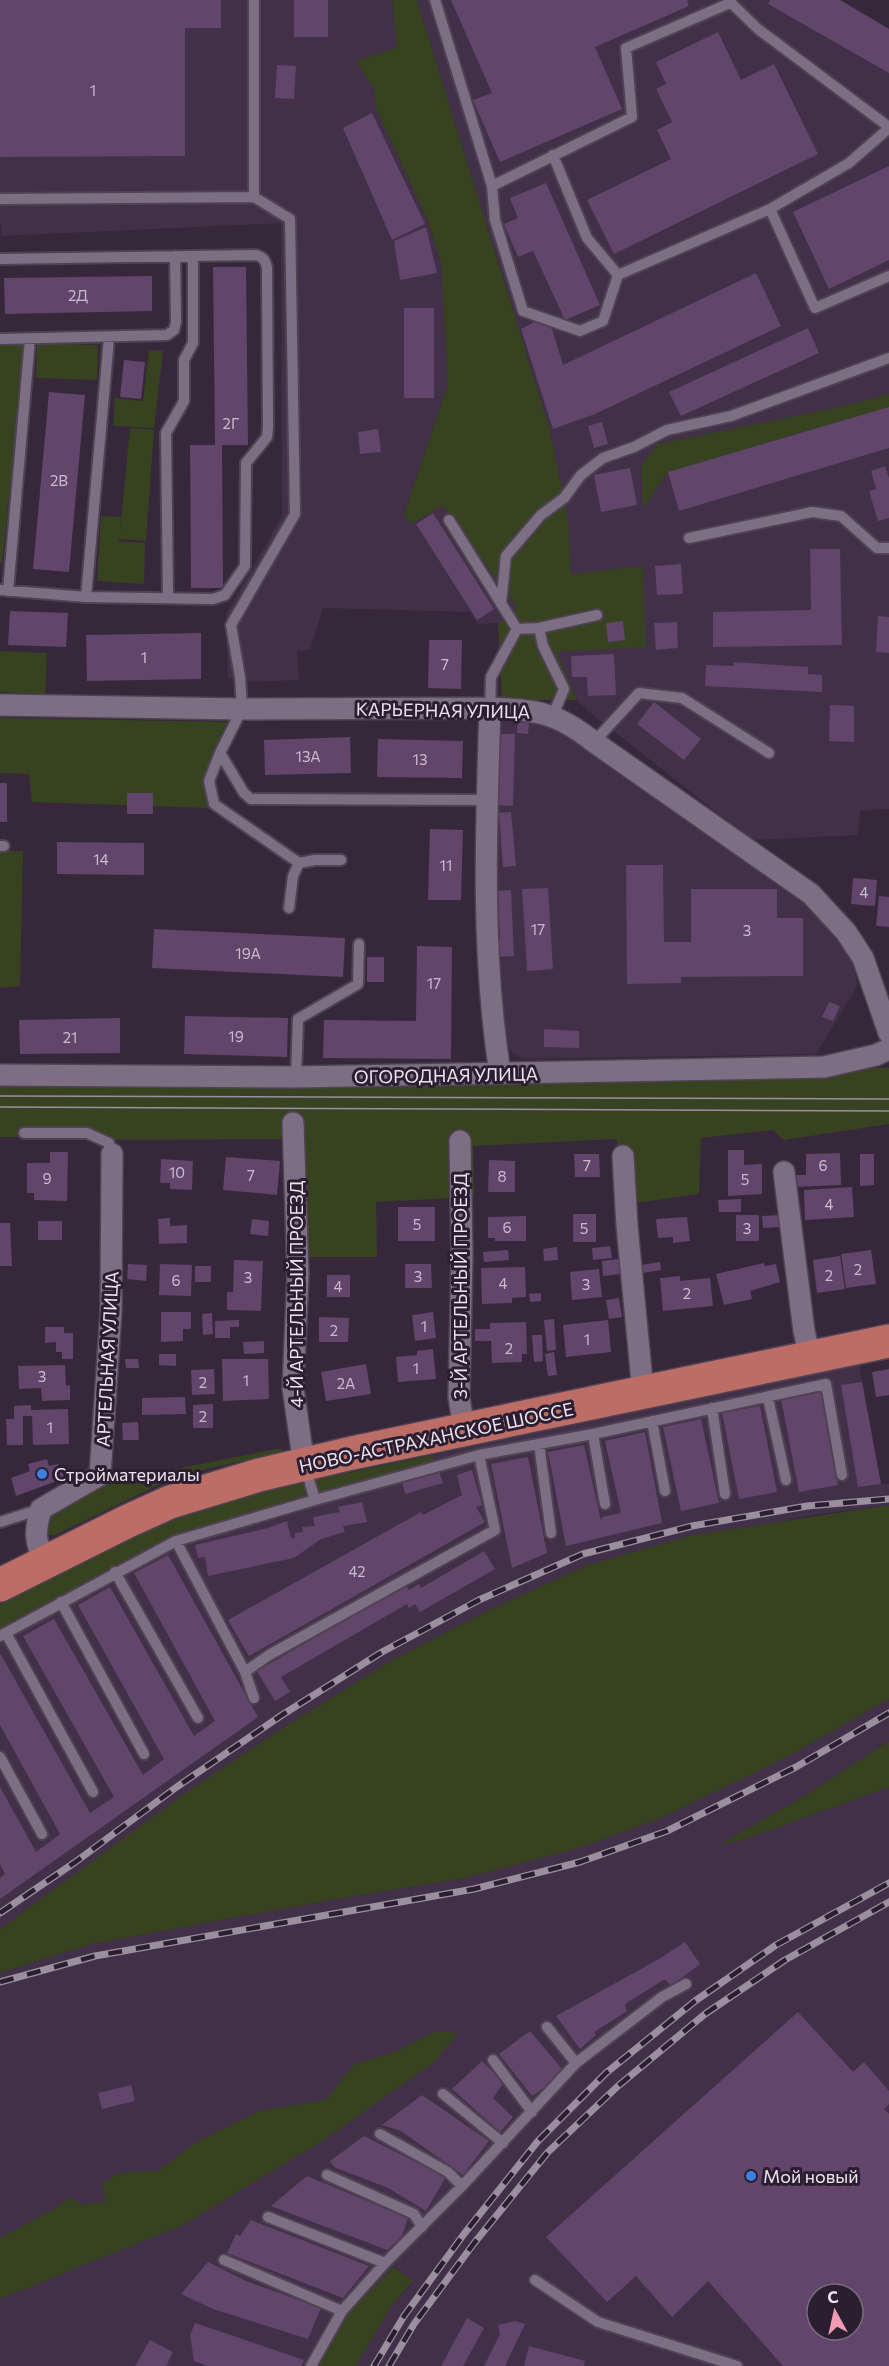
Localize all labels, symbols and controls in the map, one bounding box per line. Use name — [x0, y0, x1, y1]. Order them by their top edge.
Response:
house number: 1 — [90, 81, 96, 99]
house number: 2Д — [68, 286, 88, 304]
house number: 2Г — [223, 414, 239, 432]
house number: 2В — [50, 471, 68, 489]
house number: 1 — [141, 648, 147, 666]
house number: 7 — [441, 655, 449, 673]
street label: КАРЬЕРНАЯ УЛИЦА — [356, 697, 530, 723]
house number: 13А — [296, 747, 320, 765]
house number: 13 — [413, 750, 427, 768]
house number: 14 — [93, 850, 109, 868]
house number: 11 — [440, 856, 452, 874]
house number: 4 — [860, 883, 869, 901]
house number: 17 — [531, 920, 545, 938]
house number: 3 — [743, 921, 751, 939]
house number: 19А — [235, 944, 261, 962]
house number: 17 — [427, 974, 441, 992]
house number: 19 — [228, 1027, 244, 1045]
house number: 21 — [63, 1028, 77, 1046]
street label: ОГОРОДНАЯ УЛИЦА — [354, 1062, 538, 1088]
house number: 7 — [583, 1156, 591, 1174]
house number: 6 — [818, 1156, 828, 1174]
house number: 10 — [169, 1163, 185, 1181]
house number: 7 — [247, 1166, 255, 1184]
house number: 8 — [497, 1167, 507, 1185]
house number: 9 — [42, 1169, 52, 1187]
house number: 5 — [741, 1170, 749, 1188]
street label: 3-Й АРТЕЛЬНЫЙ ПРОЕЗД — [449, 1173, 471, 1399]
street label: 4-Й АРТЕЛЬНЫЙ ПРОЕЗД — [285, 1180, 307, 1408]
house number: 4 — [825, 1195, 834, 1213]
house number: 5 — [413, 1215, 421, 1233]
house number: 6 — [502, 1218, 512, 1236]
house number: 5 — [580, 1219, 588, 1237]
house number: 3 — [743, 1219, 751, 1237]
house number: 2 — [854, 1260, 862, 1278]
house number: 2 — [825, 1266, 833, 1284]
house number: 3 — [414, 1267, 422, 1285]
house number: 3 — [244, 1268, 252, 1286]
street label: АРТЕЛЬНАЯ УЛИЦА — [91, 1271, 123, 1447]
house number: 6 — [171, 1271, 181, 1289]
house number: 4 — [499, 1274, 508, 1292]
house number: 3 — [582, 1275, 590, 1293]
house number: 4 — [334, 1277, 343, 1295]
house number: 2 — [683, 1284, 691, 1302]
house number: 1 — [421, 1317, 427, 1335]
house number: 2 — [330, 1321, 338, 1339]
house number: 1 — [584, 1330, 590, 1348]
house number: 2 — [505, 1339, 513, 1357]
house number: 1 — [413, 1359, 419, 1377]
house number: 3 — [38, 1367, 46, 1385]
house number: 1 — [243, 1371, 249, 1389]
house number: 2 — [199, 1373, 207, 1391]
house number: 2А — [337, 1374, 355, 1392]
street label: НОВО-АСТРАХАНСКОЕ ШОССЕ — [297, 1397, 575, 1477]
house number: 2 — [199, 1407, 207, 1425]
house number: 1 — [47, 1418, 53, 1436]
place label: Стройматериалы — [54, 1463, 200, 1485]
marker: Стройматериалы — [35, 1467, 49, 1481]
house number: 42 — [348, 1562, 366, 1580]
place label: Мой новый — [763, 2165, 859, 2187]
marker: Мой новый — [744, 2169, 758, 2183]
north arrow — [805, 2282, 865, 2342]
text: С — [826, 2286, 840, 2307]

